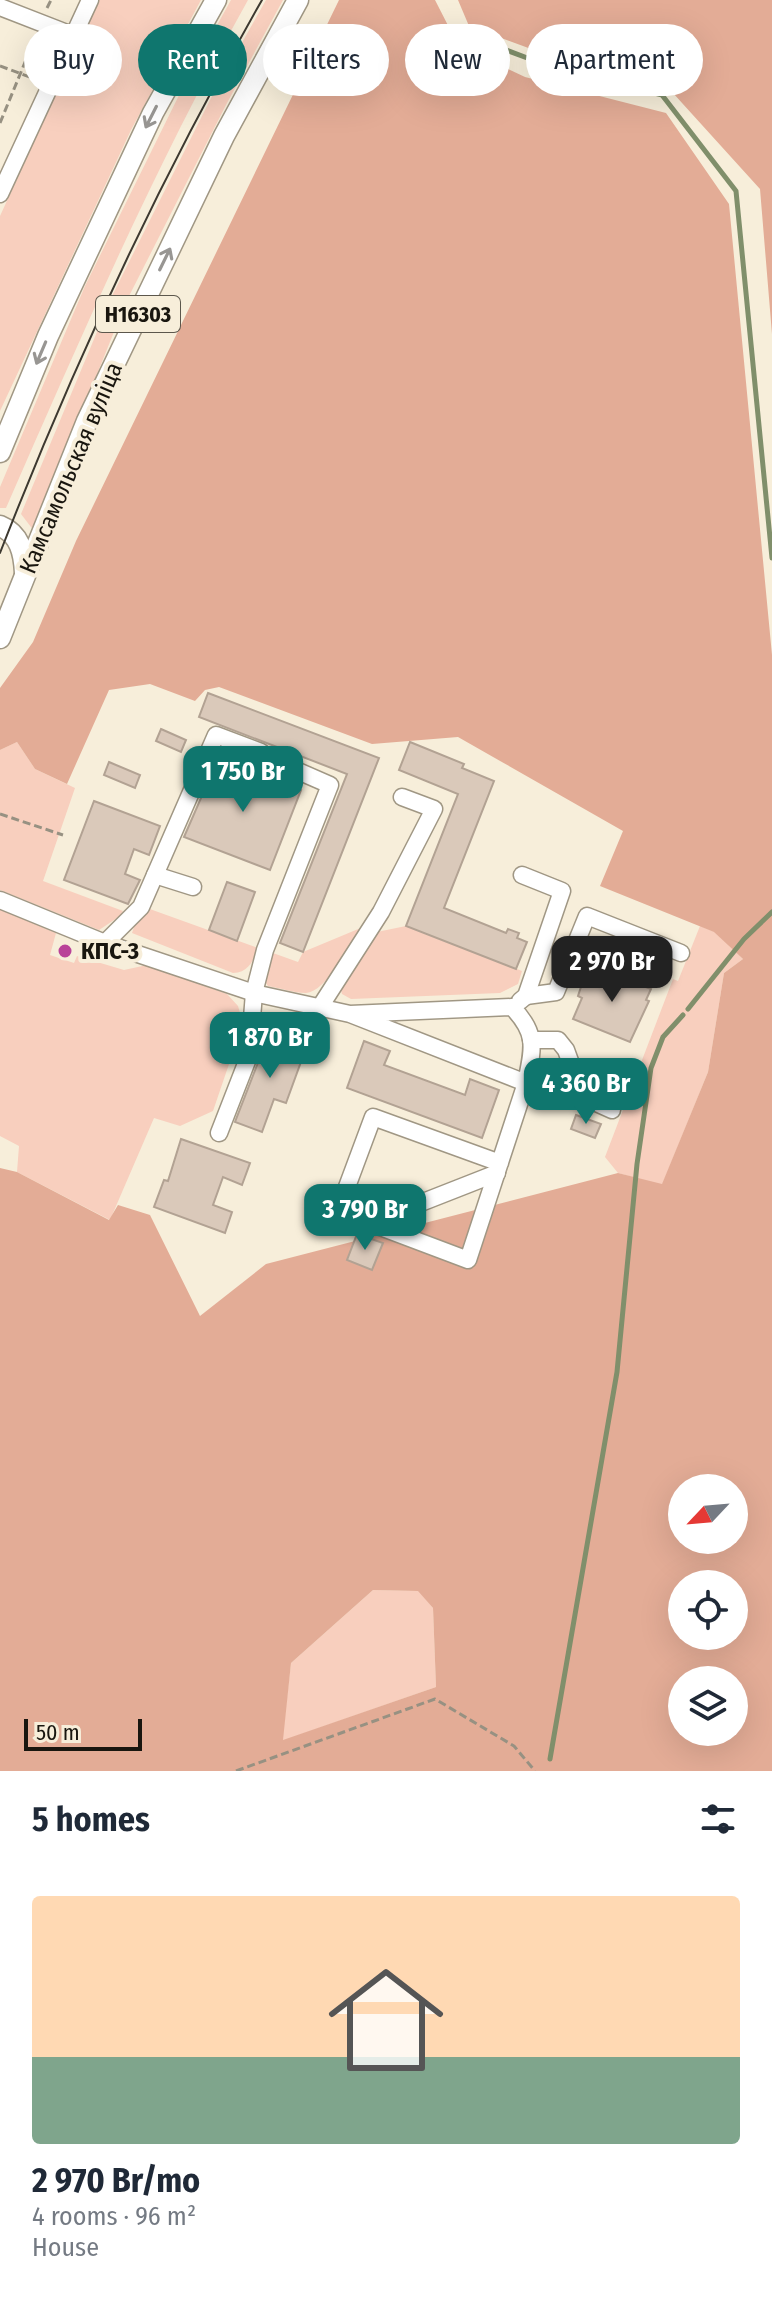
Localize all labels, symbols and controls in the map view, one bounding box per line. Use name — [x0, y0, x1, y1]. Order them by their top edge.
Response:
chip: Buy — [24, 24, 122, 96]
chip: Rent — [138, 24, 247, 96]
chip: Filters — [263, 24, 389, 96]
chip: New — [405, 24, 510, 96]
chip: Apartment — [526, 24, 703, 96]
one-way arrow — [143, 105, 159, 129]
one-way arrow — [158, 247, 173, 271]
road number: Н16303 — [96, 296, 180, 332]
one-way arrow — [33, 340, 48, 365]
street label: Камсамольская вуліца — [14, 358, 128, 578]
pin: 1 750 Br — [160, 746, 326, 814]
text: 1 750 Br — [201, 756, 285, 787]
pin: 2 970 Br — [529, 936, 695, 1004]
place label: КПС-3 — [81, 937, 139, 965]
marker: КПС-3 — [56, 942, 74, 960]
text: 2 970 Br — [569, 946, 655, 977]
pin: 1 870 Br — [187, 1012, 353, 1080]
text: 1 870 Br — [228, 1022, 312, 1053]
pin: 4 360 Br — [503, 1058, 669, 1126]
text: 4 360 Br — [542, 1068, 630, 1099]
pin: 3 790 Br — [282, 1184, 448, 1252]
text: 3 790 Br — [322, 1194, 408, 1225]
north arrow — [668, 1474, 748, 1554]
map controls — [668, 1474, 748, 1746]
button: locate — [668, 1570, 748, 1650]
button: layers — [668, 1666, 748, 1746]
scale bar — [24, 1715, 142, 1751]
text: 50 m — [36, 1719, 80, 1746]
icon: filters — [696, 1797, 740, 1841]
text: 5 homes — [32, 1799, 150, 1840]
icon: home — [314, 1948, 458, 2092]
text: 2 970 Br/mo — [32, 2160, 200, 2201]
text: 4 rooms · 96 m² — [32, 2201, 196, 2232]
text: House — [32, 2232, 99, 2263]

